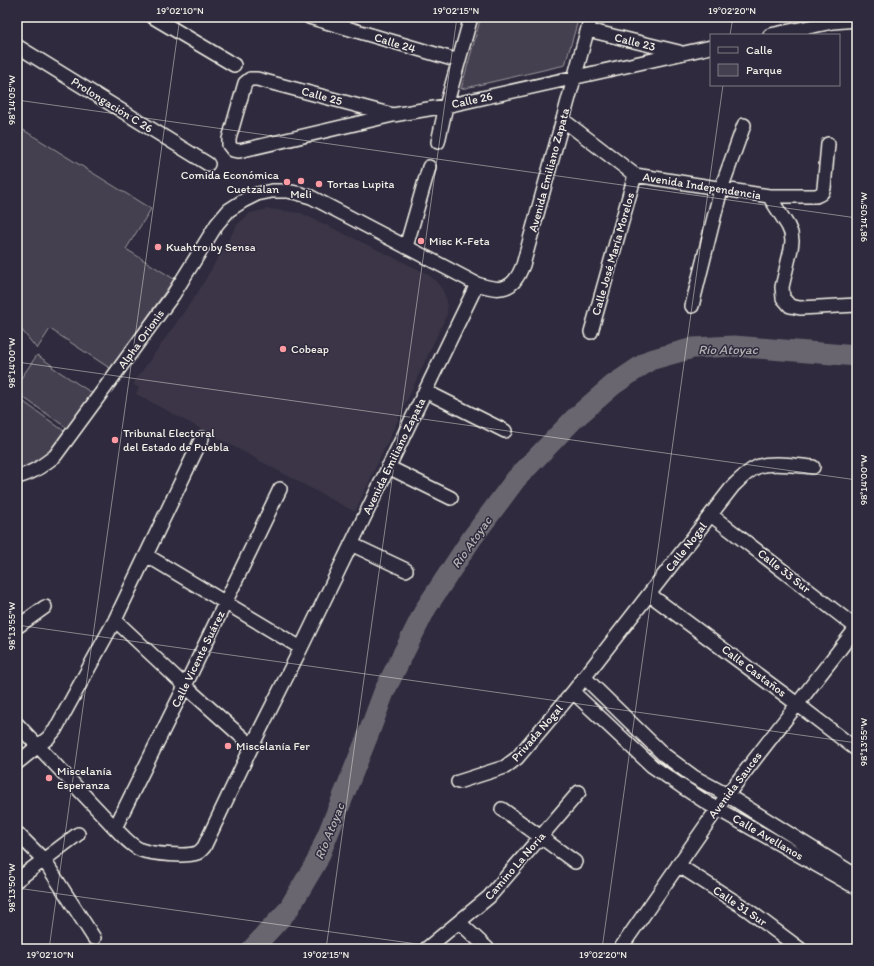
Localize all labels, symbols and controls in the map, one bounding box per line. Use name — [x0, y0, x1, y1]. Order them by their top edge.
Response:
text: 19°02'10"N — [156, 4, 204, 17]
text: 19°02'15"N — [433, 4, 479, 17]
text: 19°02'20"N — [708, 4, 756, 17]
street label: Calle 24 — [373, 30, 417, 56]
street label: Calle 23 — [613, 30, 658, 54]
legend — [710, 34, 840, 86]
text: Calle — [746, 43, 773, 57]
text: Parque — [746, 63, 782, 77]
street label: Prolongación C 26 — [69, 74, 155, 136]
text: 98°14'05"W — [5, 75, 18, 125]
street label: Calle 25 — [300, 84, 344, 108]
street label: Calle 26 — [450, 89, 494, 111]
street label: Avenida Emiliano Zapata — [526, 106, 573, 234]
place label: Comida Económica Cuetzalan — [181, 168, 280, 196]
street label: Avenida Independencia — [642, 170, 762, 202]
marker: Meli — [296, 176, 306, 186]
marker: Comida Económica Cuetzalan — [282, 177, 292, 187]
place label: Tortas Lupita — [327, 177, 395, 191]
marker: Tortas Lupita — [314, 179, 324, 189]
place label: Meli — [290, 187, 312, 201]
street label: Calle José María Morelos — [589, 191, 637, 317]
text: 98°14'05"W — [857, 192, 870, 242]
place label: Misc K-Feta — [429, 234, 490, 248]
marker: Misc K-Feta — [416, 236, 426, 246]
place label: Kuahtro by Sensa — [166, 240, 256, 254]
marker: Kuahtro by Sensa — [153, 242, 163, 252]
street label: Alpha Orionis — [115, 307, 167, 371]
text: 98°14'00"W — [5, 337, 18, 388]
place label: Cobeap — [291, 342, 329, 356]
water label: Río Atoyac — [698, 342, 759, 357]
marker: Cobeap — [278, 344, 288, 354]
street label: Avenida Emiliano Zapata — [360, 395, 429, 517]
place label: Tribunal Electoral del Estado de Puebla — [123, 426, 230, 454]
marker: Tribunal Electoral del Estado de Puebla — [110, 435, 120, 445]
text: 98°14'00"W — [857, 454, 870, 505]
water label: Río Atoyac — [448, 513, 495, 571]
street label: Calle Nogal — [662, 519, 710, 575]
street label: Calle 33 Sur — [755, 546, 813, 596]
text: 98°13'55"W — [5, 601, 18, 650]
street label: Calle Vicente Suárez — [168, 608, 228, 710]
street label: Calle Castaños — [719, 642, 789, 700]
street label: Privada Nogal — [508, 701, 566, 765]
text: 98°13'55"W — [857, 717, 870, 766]
place label: Miscelanía Fer — [236, 739, 310, 753]
marker: Miscelanía Fer — [223, 741, 233, 751]
street label: Avenida Sauces — [705, 749, 765, 821]
place label: Miscelanía Esperanza — [57, 764, 112, 792]
marker: Miscelanía Esperanza — [44, 773, 54, 783]
water label: Río Atoyac — [311, 800, 348, 862]
street label: Calle Avellanos — [730, 811, 806, 863]
street label: Camino La Noria — [482, 829, 549, 903]
text: 98°13'50"W — [5, 863, 18, 913]
street label: Calle 31 Sur — [710, 883, 770, 929]
text: 19°02'10"N — [26, 948, 74, 961]
text: 19°02'15"N — [303, 948, 349, 961]
text: 19°02'20"N — [579, 948, 627, 961]

